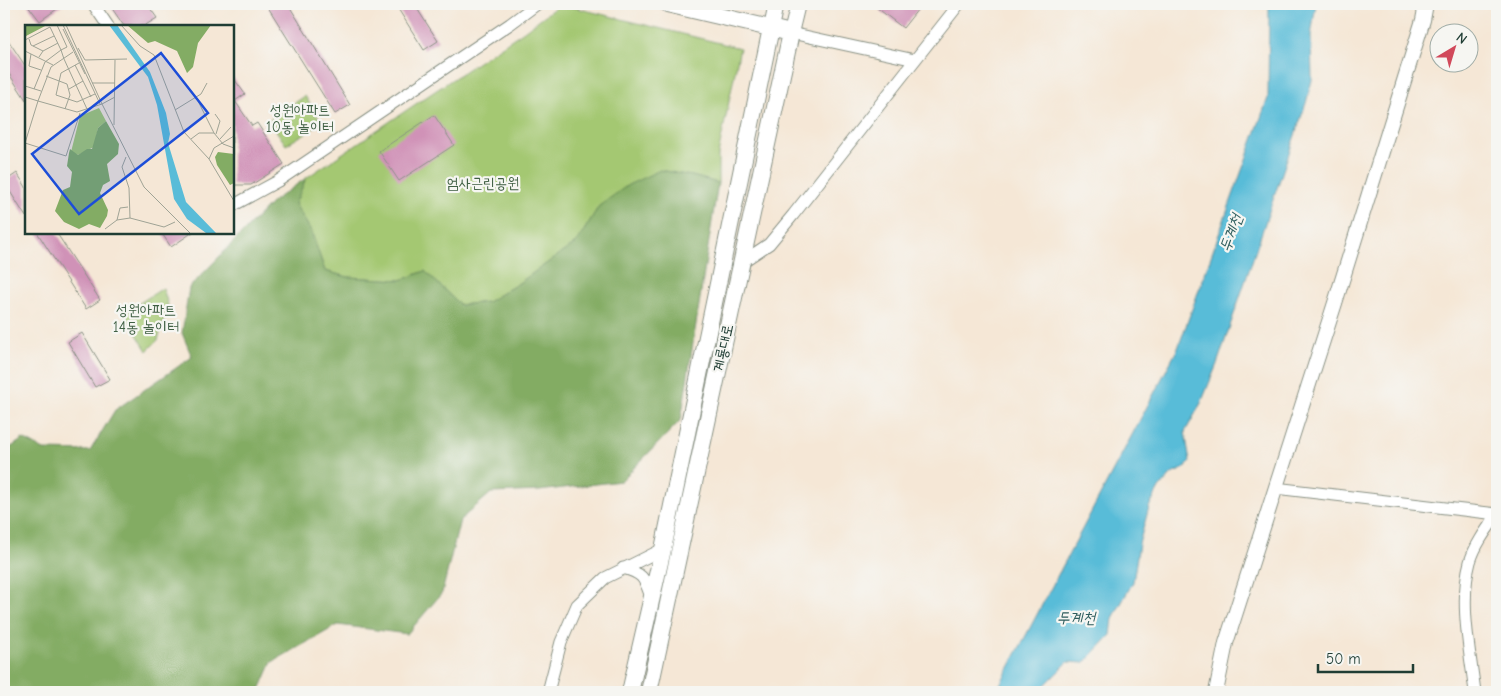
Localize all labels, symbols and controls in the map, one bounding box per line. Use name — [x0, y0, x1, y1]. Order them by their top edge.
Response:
north arrow — [1428, 22, 1478, 72]
inset map — [25, 25, 234, 234]
text: N — [1453, 29, 1471, 48]
park label: 성원아파트 10동 놀이터 — [266, 101, 334, 136]
park label: 엄사근린공원 — [447, 174, 519, 192]
water label: 두계천 — [1216, 210, 1247, 254]
park label: 성원아파트 14동 놀이터 — [113, 301, 179, 336]
street label: 계룡대로 — [709, 323, 737, 373]
water label: 두계천 — [1057, 609, 1097, 627]
scale bar — [1318, 641, 1414, 673]
text: 50 m — [1326, 650, 1361, 668]

